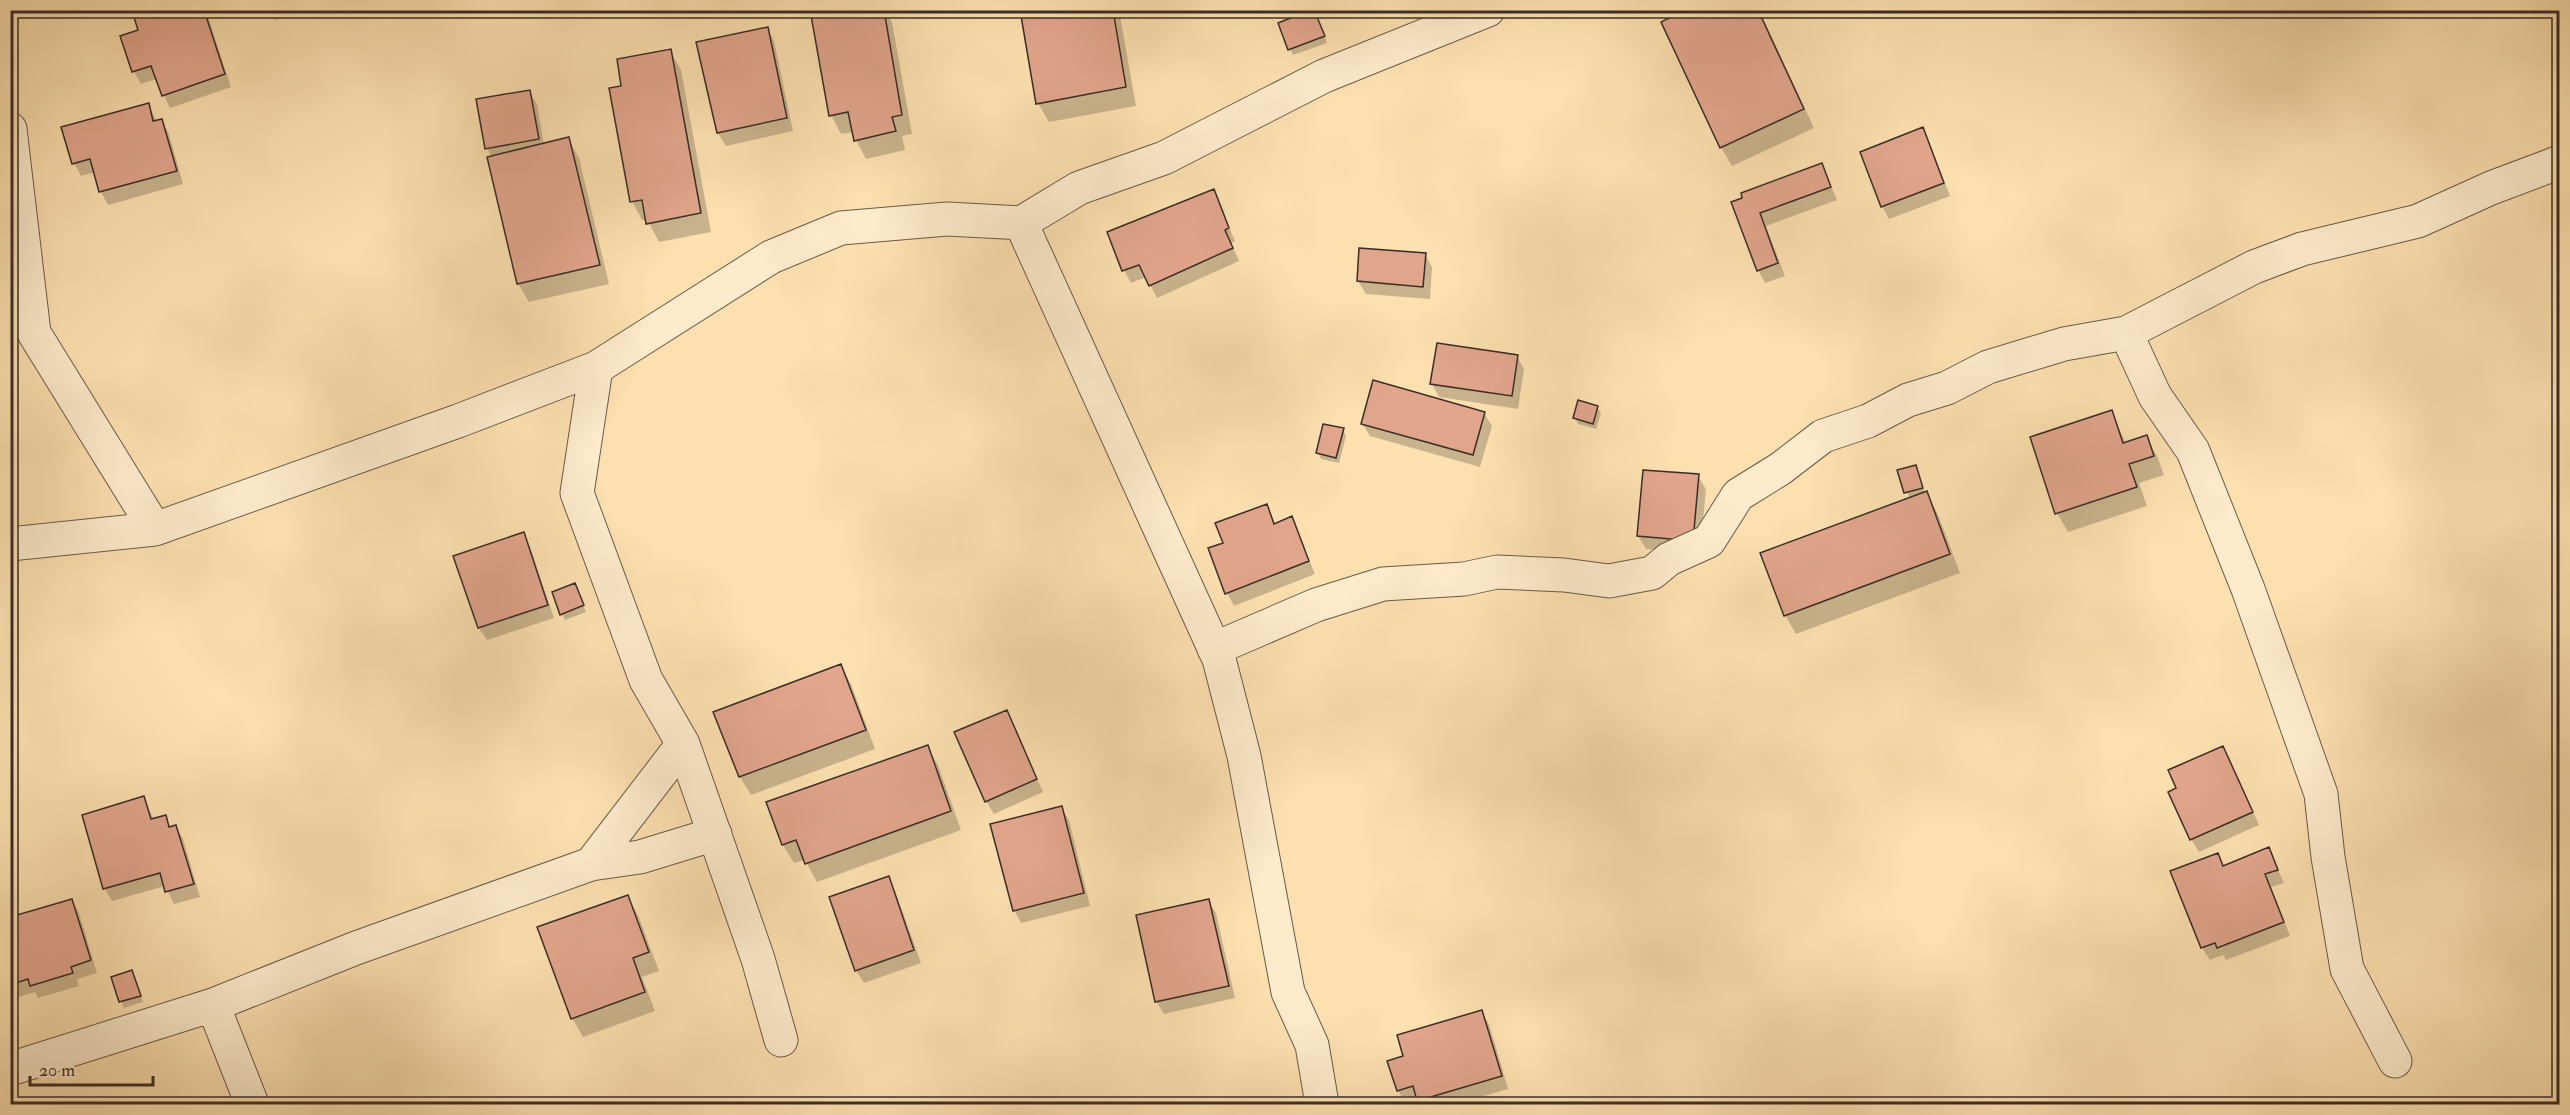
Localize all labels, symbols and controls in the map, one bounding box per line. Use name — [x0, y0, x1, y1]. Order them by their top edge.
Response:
scale bar — [30, 1049, 153, 1087]
text: 20 m — [39, 1059, 75, 1082]

